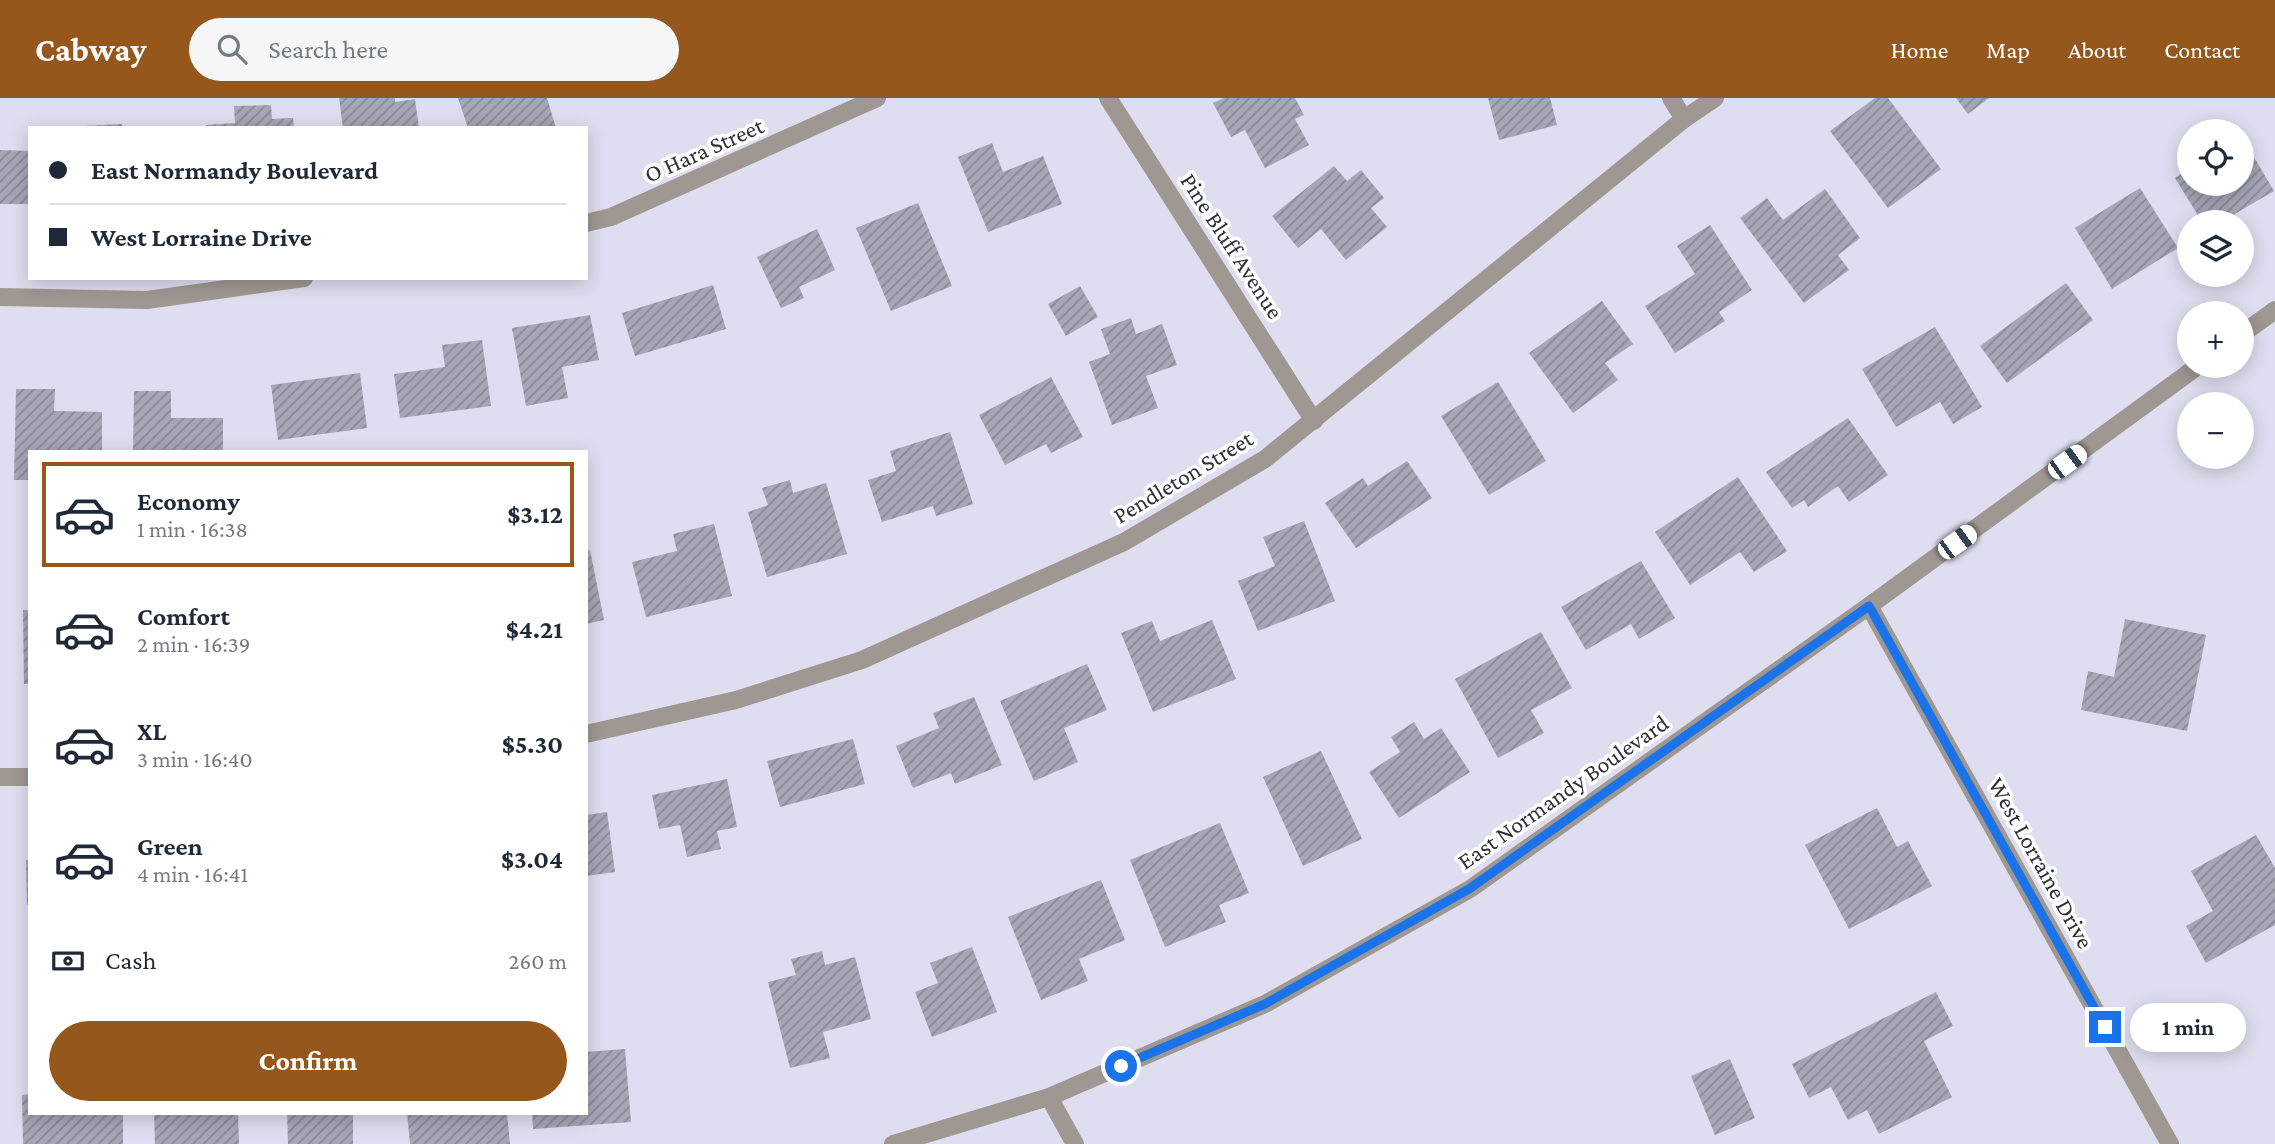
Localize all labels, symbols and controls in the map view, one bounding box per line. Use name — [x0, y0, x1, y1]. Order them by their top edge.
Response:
search box — [189, 18, 679, 81]
icon: search — [213, 30, 251, 68]
text: Cabway — [35, 31, 147, 68]
text: Search here — [269, 35, 388, 64]
text: Home — [1891, 36, 1948, 63]
text: Map — [1986, 36, 2030, 63]
text: About — [2068, 36, 2126, 63]
text: Contact — [2164, 36, 2240, 63]
street label: O Hara Street — [640, 111, 768, 188]
map controls — [2177, 119, 2254, 469]
button: locate — [2177, 119, 2254, 196]
text: East Normandy Boulevard — [91, 156, 378, 185]
street label: Pine Bluff Avenue — [1175, 168, 1289, 323]
button: layers — [2177, 210, 2254, 287]
text: West Lorraine Drive — [91, 223, 312, 252]
button: + — [2177, 301, 2254, 378]
button: − — [2177, 392, 2254, 469]
street label: Pendleton Street — [1108, 424, 1258, 529]
car — [2044, 441, 2091, 483]
icon: car — [53, 483, 116, 546]
text: Economy — [137, 487, 240, 516]
text: $3.12 — [507, 500, 563, 529]
text: 1 min · 16:38 — [137, 516, 248, 542]
car — [1934, 521, 1981, 563]
icon: car — [53, 598, 116, 661]
text: Comfort — [137, 602, 230, 631]
text: $4.21 — [506, 615, 563, 644]
text: 2 min · 16:39 — [137, 631, 250, 657]
street label: East Normandy Boulevard — [1452, 708, 1673, 875]
icon: car — [53, 713, 116, 776]
text: XL — [137, 717, 166, 746]
text: $5.30 — [502, 730, 563, 759]
text: 3 min · 16:40 — [137, 746, 253, 772]
street label: West Lorraine Drive — [1983, 772, 2100, 953]
icon: car — [53, 828, 116, 891]
text: Green — [137, 832, 203, 861]
text: $3.04 — [501, 845, 563, 874]
text: 4 min · 16:41 — [137, 861, 248, 887]
icon: cash — [49, 942, 87, 980]
text: Cash — [105, 946, 156, 975]
text: 260 m — [509, 948, 567, 974]
callout: 1 min — [2130, 1002, 2245, 1052]
route end — [2089, 1011, 2121, 1043]
text: 1 min — [2162, 1014, 2214, 1040]
button: Confirm — [49, 1021, 567, 1101]
route start — [1105, 1050, 1137, 1082]

